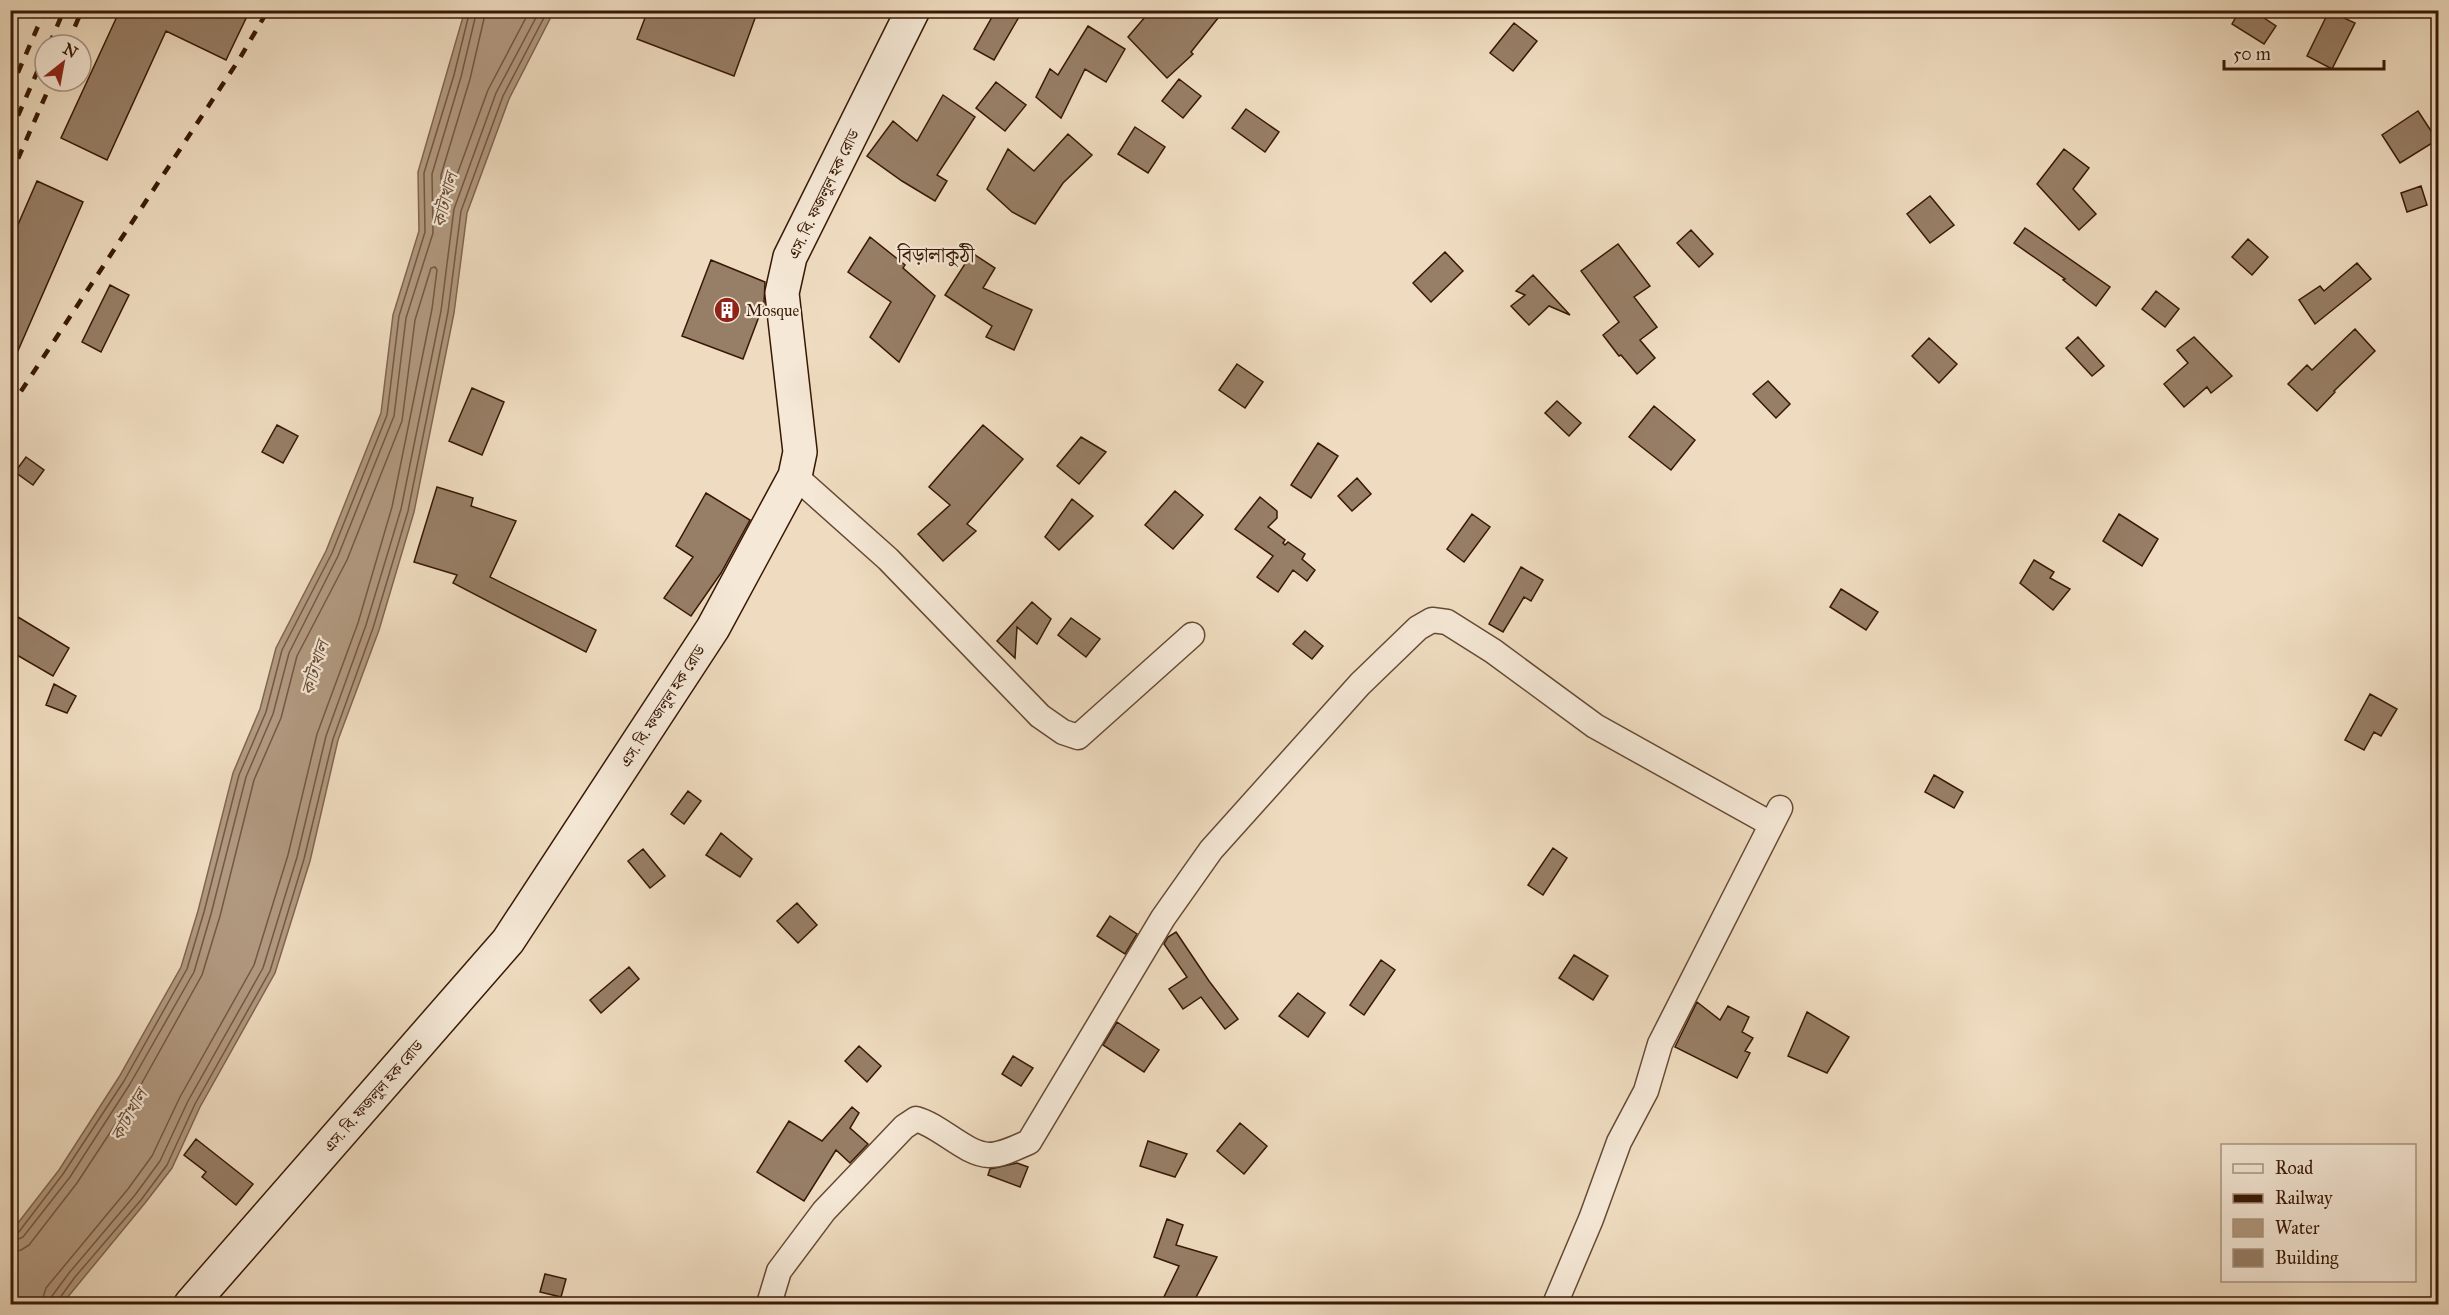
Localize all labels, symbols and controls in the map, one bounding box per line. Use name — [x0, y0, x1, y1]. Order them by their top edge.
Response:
north arrow — [33, 33, 93, 93]
scale bar — [2224, 33, 2384, 71]
text: N — [60, 39, 82, 62]
text: 50 m — [2233, 43, 2271, 65]
street label: এস. বি. ফজলুল হক রোড — [784, 125, 864, 262]
water label: কাটাখাল — [428, 167, 463, 229]
district label: বিড়ালাকুঠী — [896, 243, 975, 268]
building icon: Mosque — [712, 295, 742, 325]
place label: Mosque — [746, 301, 800, 321]
water label: কাটাখাল — [296, 635, 335, 698]
street label: এস. বি. ফজলুল হক রোড — [616, 641, 710, 771]
street label: এস. বি. ফজলুল হক রোড — [320, 1036, 428, 1156]
water label: কাটাখাল — [106, 1082, 154, 1145]
legend — [2221, 1144, 2416, 1282]
text: Road — [2275, 1157, 2313, 1179]
text: Railway — [2275, 1187, 2333, 1209]
text: Water — [2275, 1217, 2320, 1239]
text: Building — [2275, 1247, 2339, 1270]

